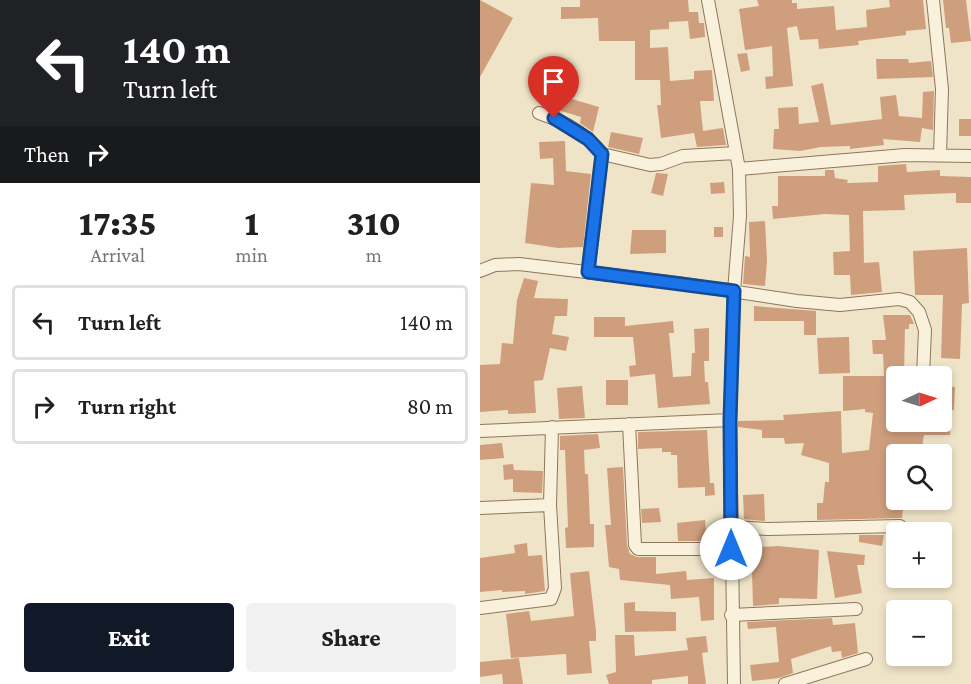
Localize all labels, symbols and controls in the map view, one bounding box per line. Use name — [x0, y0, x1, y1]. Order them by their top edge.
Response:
icon: left — [24, 24, 102, 102]
text: 140 m — [123, 25, 231, 72]
pin — [528, 56, 579, 118]
icon: arrive — [537, 65, 570, 98]
text: Turn left — [123, 74, 217, 104]
icon: right — [81, 138, 114, 171]
text: Then — [24, 142, 69, 167]
text: 17:35 — [79, 203, 157, 243]
text: 1 — [245, 203, 259, 243]
text: 310 — [347, 203, 401, 243]
text: Arrival — [91, 244, 145, 266]
text: min — [236, 244, 268, 266]
text: m — [366, 244, 382, 266]
icon: left — [27, 306, 60, 339]
text: Turn left — [78, 310, 161, 335]
text: 140 m — [400, 310, 453, 335]
north arrow — [886, 366, 952, 432]
map controls — [886, 366, 952, 666]
icon: right — [27, 390, 60, 423]
text: Turn right — [78, 394, 176, 419]
text: 80 m — [407, 394, 453, 419]
button: search — [886, 444, 952, 510]
position arrow — [699, 517, 763, 581]
button: + — [886, 522, 952, 588]
button: − — [886, 600, 952, 666]
button: Exit — [24, 603, 234, 672]
button: Share — [246, 603, 456, 672]

